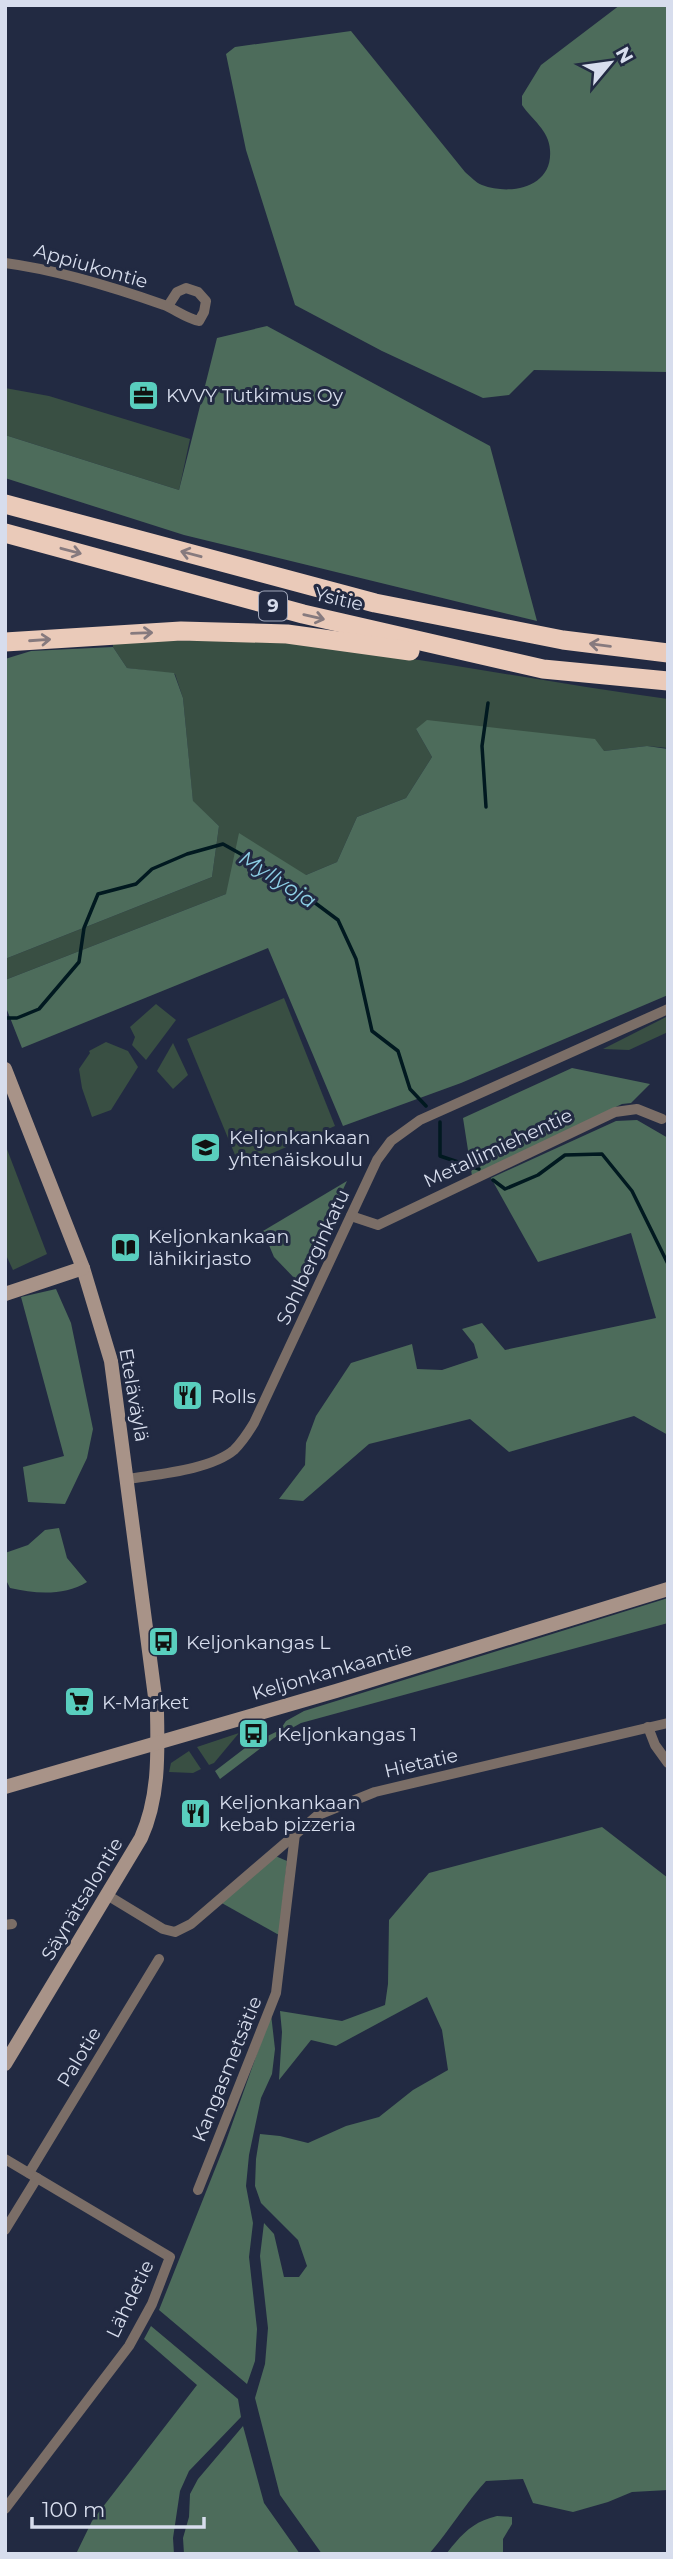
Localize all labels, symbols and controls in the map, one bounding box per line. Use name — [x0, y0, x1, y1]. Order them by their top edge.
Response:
north arrow — [575, 28, 645, 98]
text: N — [611, 43, 638, 67]
street label: Appiukontie — [31, 239, 151, 293]
office icon: KVVY Tutkimus Oy — [126, 378, 160, 412]
place label: KVVY Tutkimus Oy — [166, 384, 344, 407]
one-way arrow — [60, 545, 82, 558]
one-way arrow — [181, 547, 203, 560]
street label: Ysitie — [312, 582, 366, 616]
road number: 9 — [259, 592, 287, 620]
one-way arrow — [302, 611, 325, 624]
one-way arrow — [131, 626, 154, 639]
one-way arrow — [28, 633, 51, 646]
one-way arrow — [589, 638, 612, 651]
water label: Myllyoja — [235, 845, 321, 913]
street label: Metallimiehentie — [420, 1103, 576, 1193]
place label: Keljonkankaan yhtenäiskoulu — [228, 1126, 370, 1171]
school or university icon: Keljonkankaan yhtenäiskoulu — [189, 1131, 223, 1165]
street label: Sohlberginkatu — [271, 1185, 355, 1329]
place label: Keljonkankaan lähikirjasto — [148, 1225, 289, 1270]
library icon: Keljonkankaan lähikirjasto — [108, 1230, 142, 1264]
street label: Eteläväylä — [114, 1346, 154, 1444]
restaurant icon: Rolls — [171, 1379, 205, 1413]
place label: Rolls — [211, 1385, 256, 1408]
bus stop icon: Keljonkangas L — [146, 1625, 180, 1659]
place label: Keljonkangas L — [186, 1631, 331, 1654]
street label: Keljonkankaantie — [249, 1637, 415, 1705]
supermarket icon: K-Market — [62, 1685, 96, 1719]
place label: K-Market — [102, 1691, 189, 1714]
bus stop icon: Keljonkangas 1 — [237, 1717, 271, 1751]
place label: Keljonkangas 1 — [277, 1723, 417, 1746]
street label: Hietatie — [382, 1743, 460, 1783]
place label: Keljonkankaan kebab pizzeria — [219, 1791, 360, 1836]
restaurant icon: Keljonkankaan kebab pizzeria — [179, 1796, 213, 1830]
street label: Säynätsalontie — [36, 1833, 128, 1965]
street label: Kangasmetsätie — [187, 1993, 267, 2145]
street label: Palotie — [52, 2023, 106, 2091]
street label: Lähdetie — [101, 2256, 159, 2342]
scale bar — [32, 2486, 203, 2530]
text: 100 m — [42, 2497, 105, 2522]

